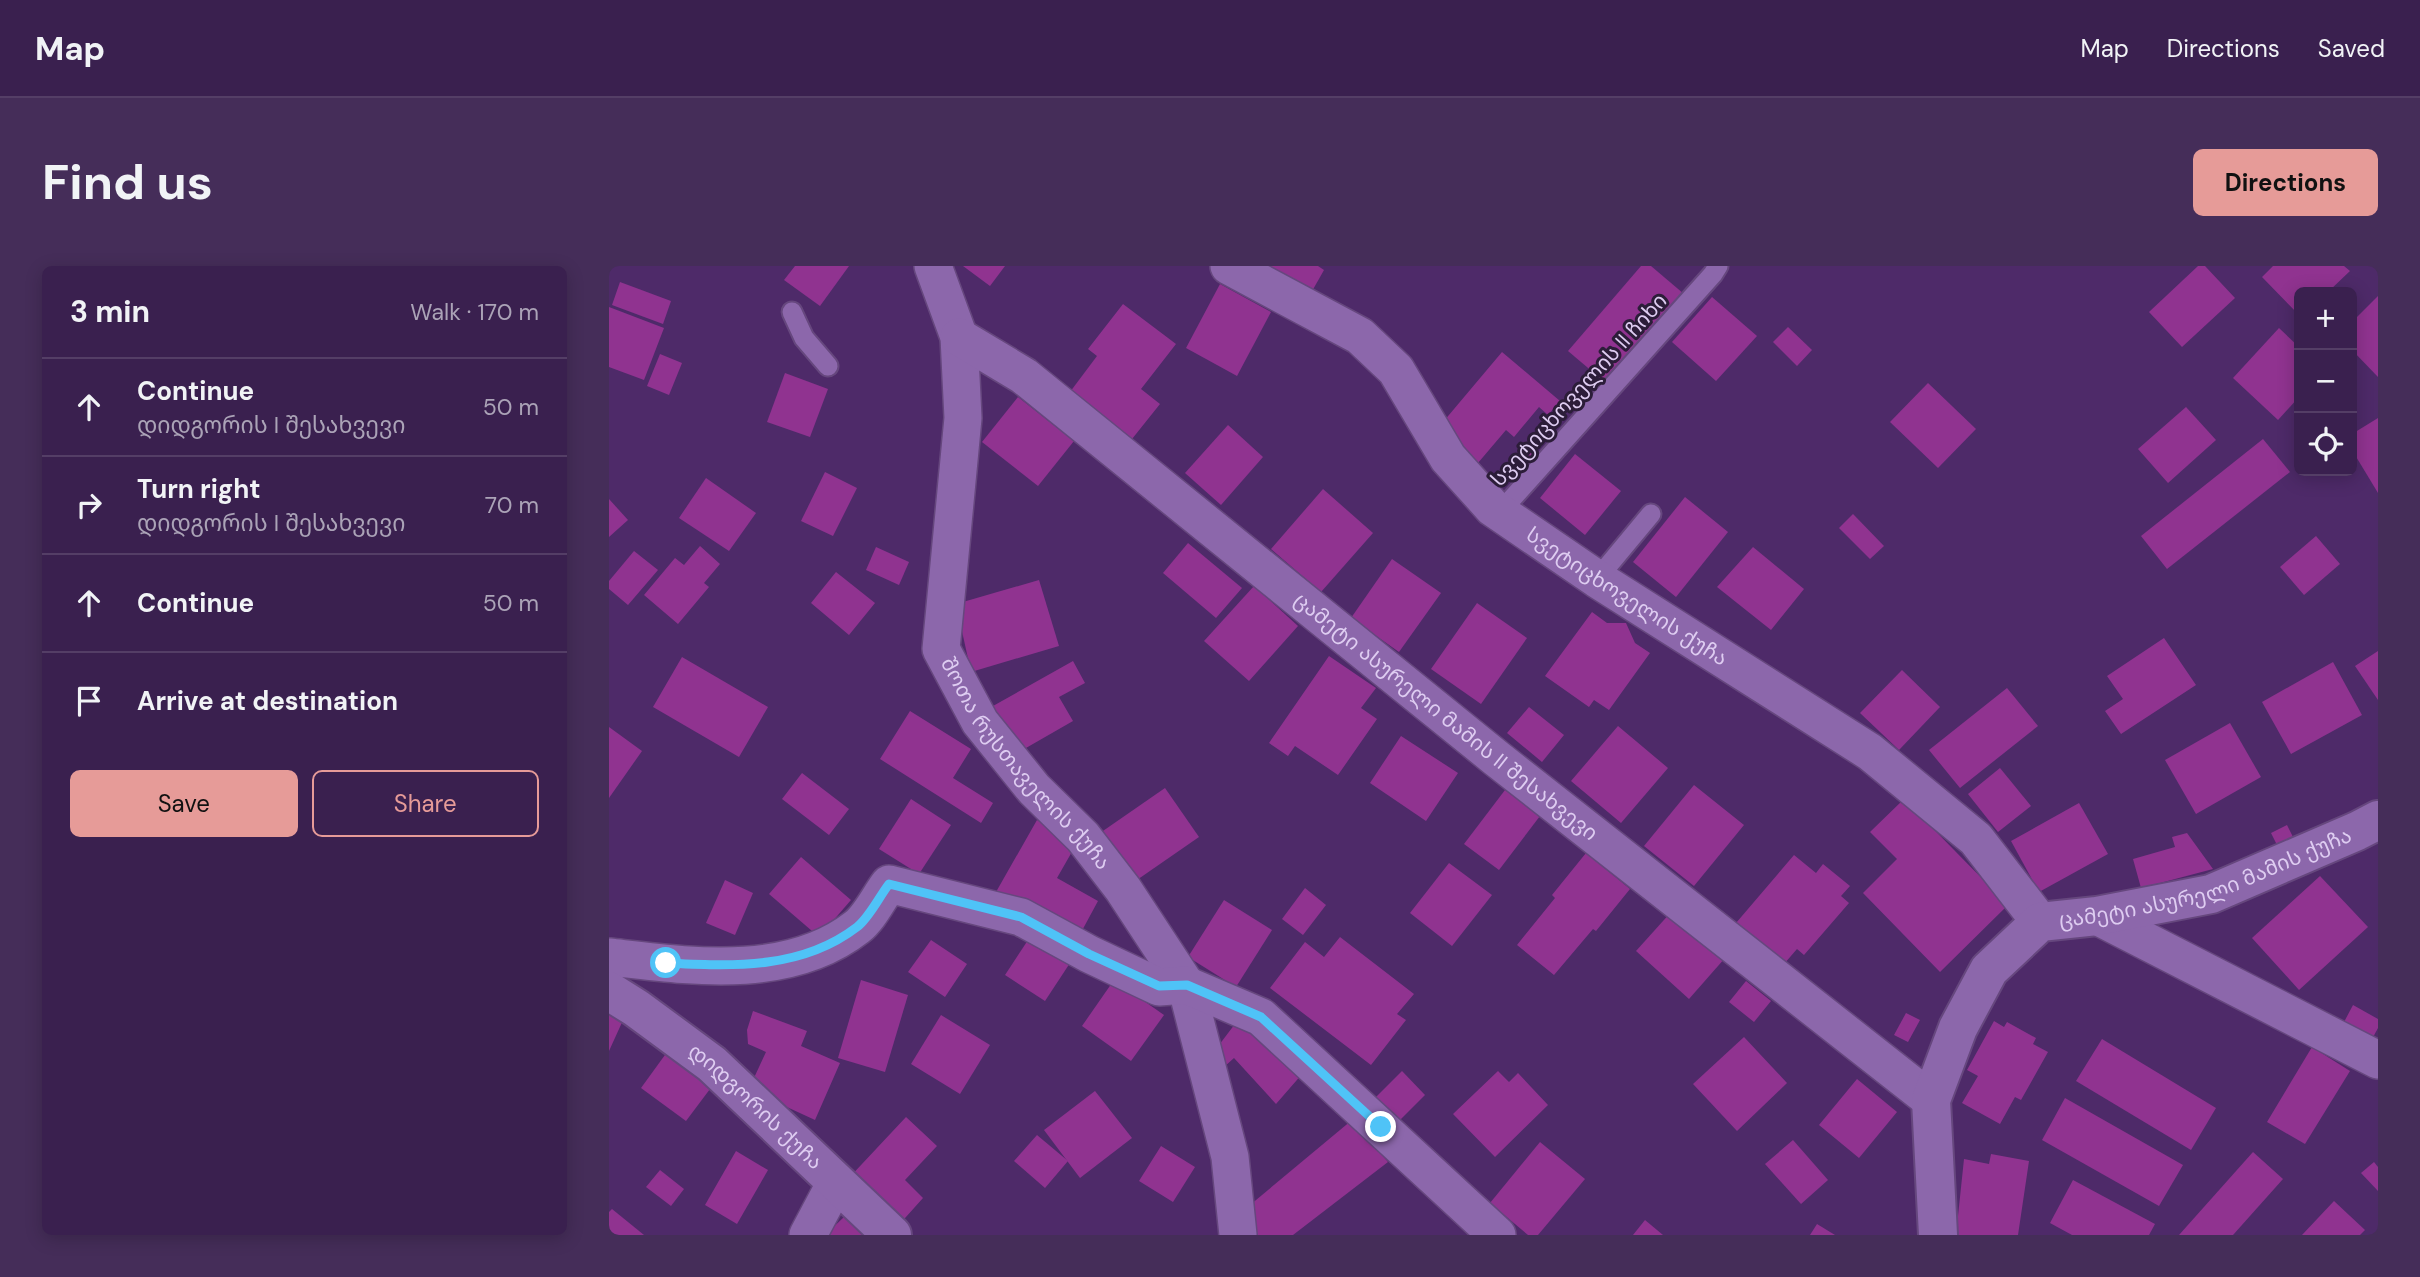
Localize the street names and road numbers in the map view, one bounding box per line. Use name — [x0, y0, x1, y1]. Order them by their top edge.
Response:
street label: სვეტიცხოველის II ჩიხი — [1485, 288, 1673, 492]
street label: სვეტიცხოველის ქუჩა — [1521, 521, 1733, 672]
street label: ცამეტი ასურელი მამის II შესახვევი — [1288, 586, 1604, 847]
street label: შოთა რუსთაველის ქუჩა — [934, 652, 1117, 875]
street label: ცამეტი ასურელი მამის ქუჩა — [2058, 821, 2356, 934]
street label: დიდგორის ქუჩა — [683, 1037, 829, 1176]

